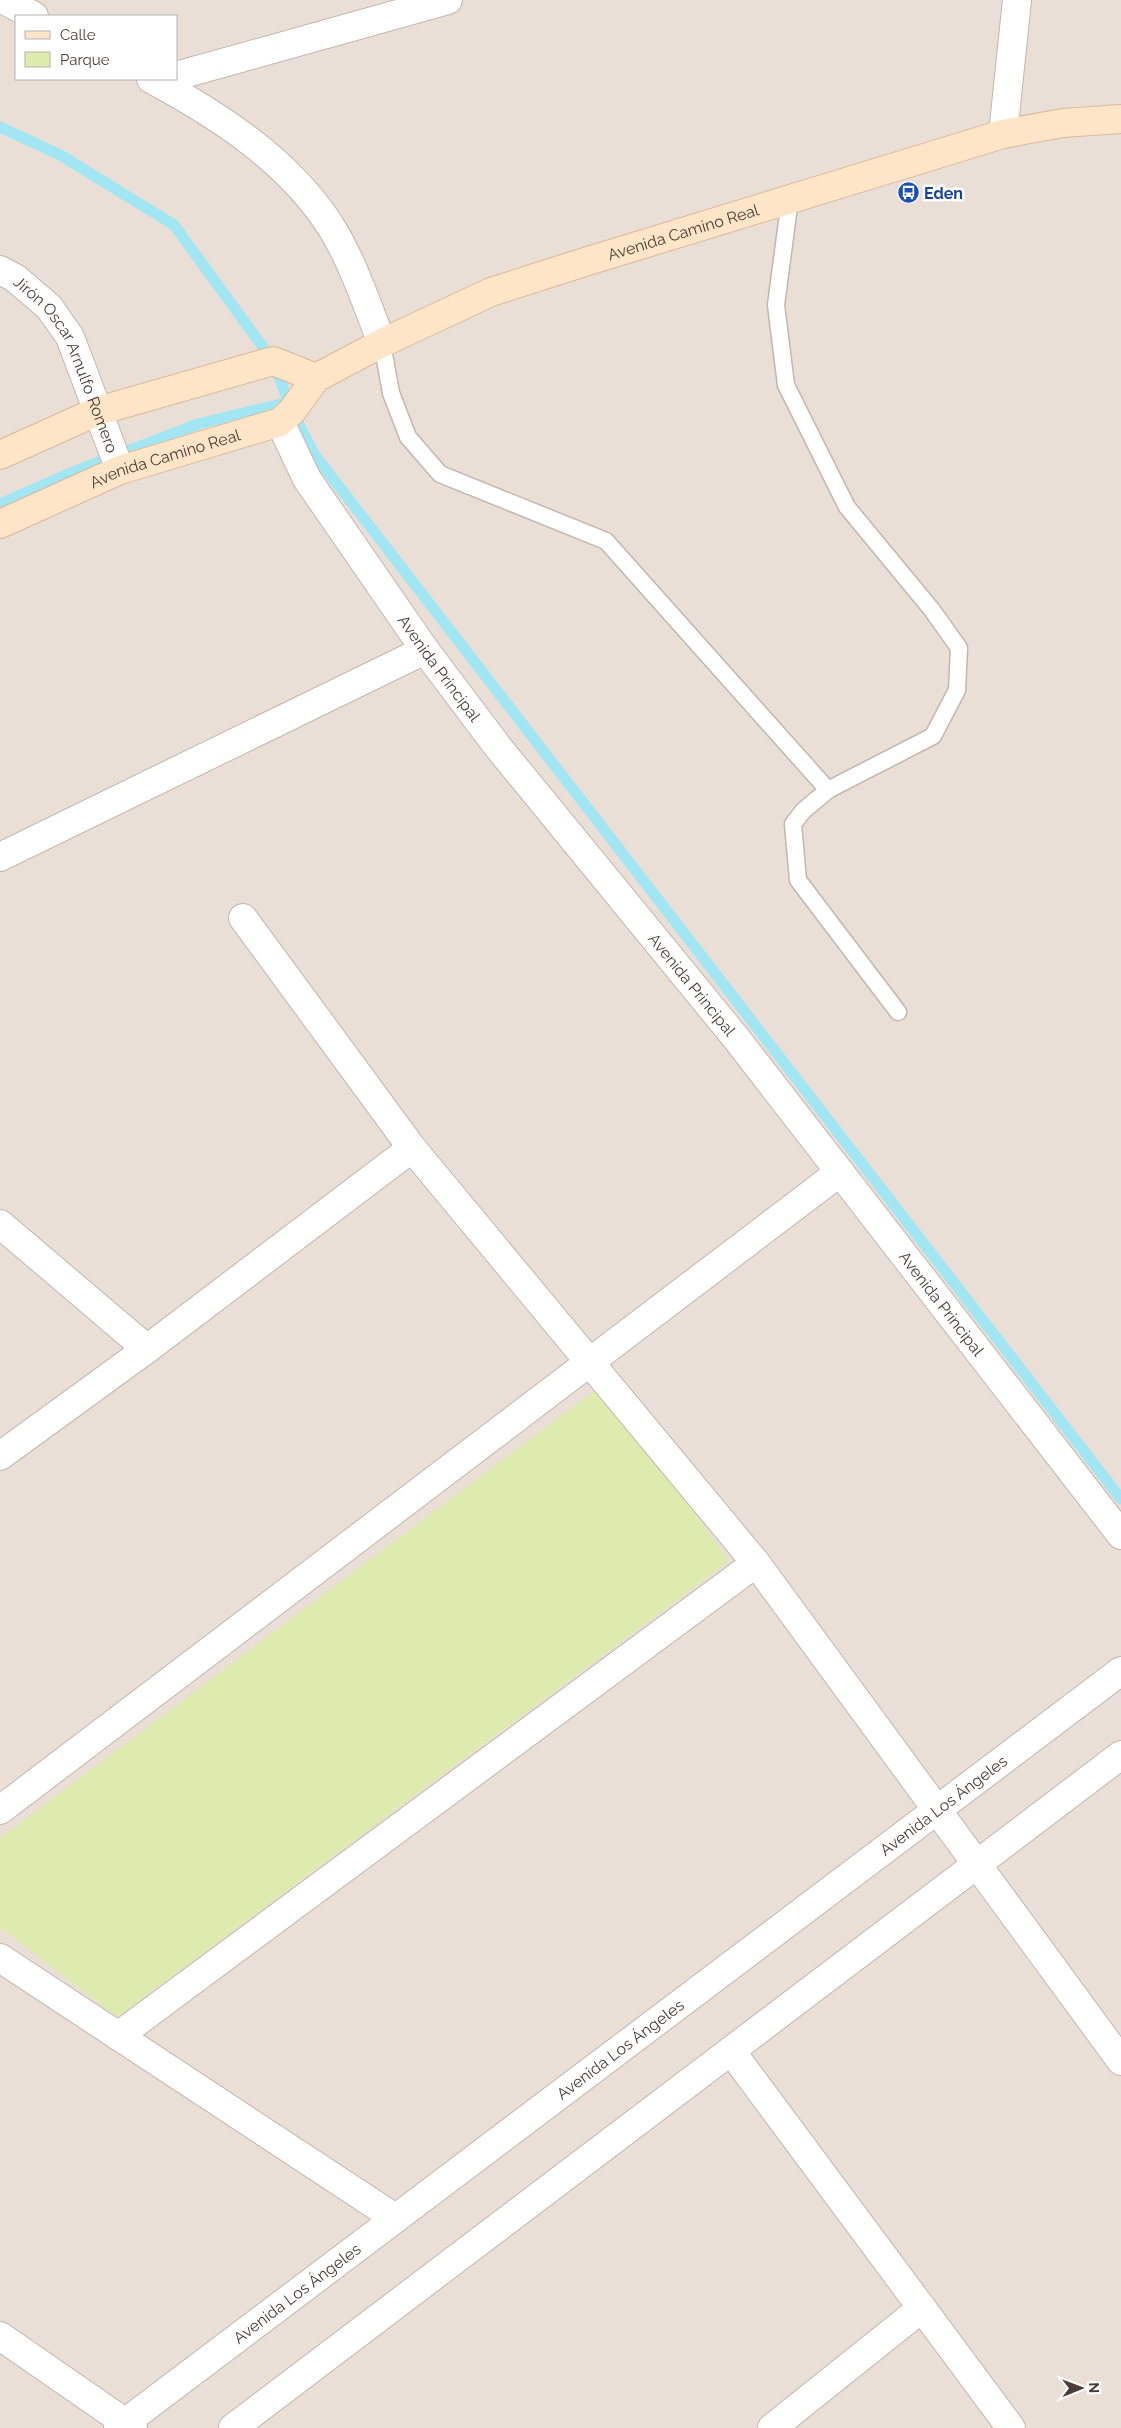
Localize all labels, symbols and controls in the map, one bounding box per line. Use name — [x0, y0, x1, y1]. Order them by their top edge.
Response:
legend — [15, 15, 178, 80]
text: Calle — [60, 26, 96, 44]
text: Parque — [60, 51, 110, 69]
bus stop icon: Eden — [896, 181, 920, 205]
place label: Eden — [924, 184, 963, 203]
street label: Avenida Camino Real — [605, 200, 762, 264]
street label: Jirón Oscar Arnulfo Romero — [10, 272, 122, 456]
street label: Avenida Camino Real — [87, 425, 243, 492]
street label: Avenida Principal — [394, 611, 485, 726]
street label: Avenida Principal — [645, 929, 740, 1040]
street label: Avenida Principal — [895, 1247, 989, 1360]
street label: Avenida Los Ángeles — [876, 1751, 1011, 1859]
street label: Avenida Los Ángeles — [553, 1995, 688, 2103]
street label: Avenida Los Ángeles — [229, 2239, 364, 2347]
north arrow — [1056, 2363, 1106, 2413]
text: N — [1086, 2382, 1102, 2393]

